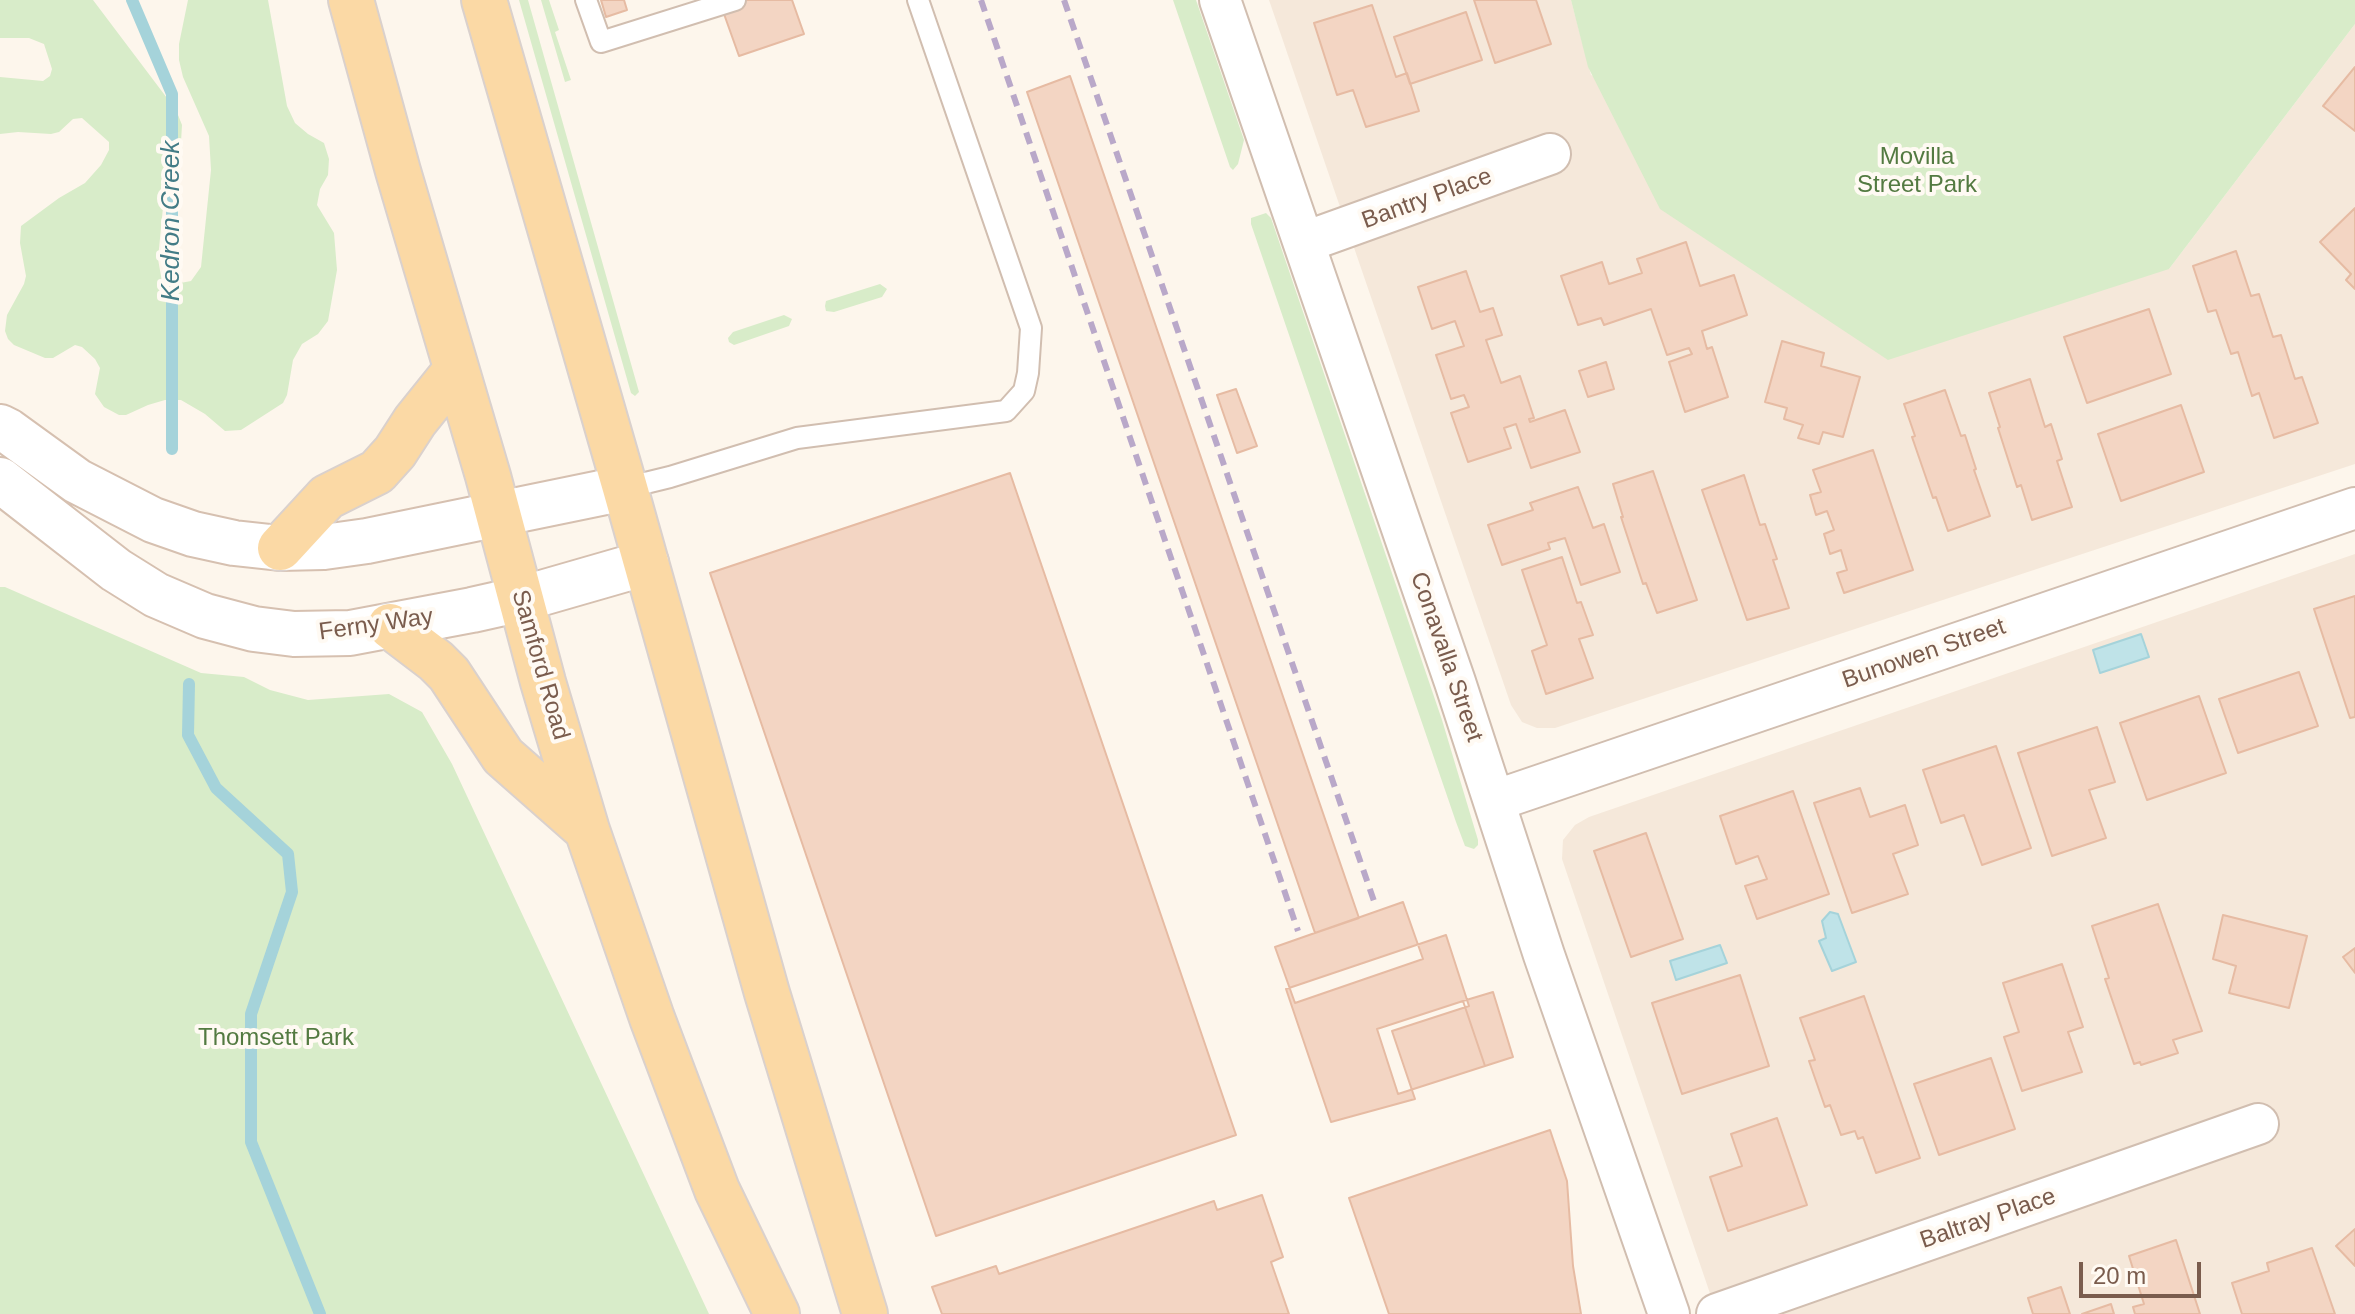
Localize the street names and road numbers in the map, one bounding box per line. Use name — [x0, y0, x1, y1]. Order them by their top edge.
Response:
street label: Bantry Place — [1358, 162, 1496, 236]
street label: Conavalla Street — [1404, 568, 1488, 746]
street label: Samford Road — [505, 587, 575, 743]
street label: Ferny Way — [317, 603, 435, 647]
street label: Bunowen Street — [1839, 613, 2009, 695]
street label: Baltray Place — [1916, 1182, 2060, 1256]

